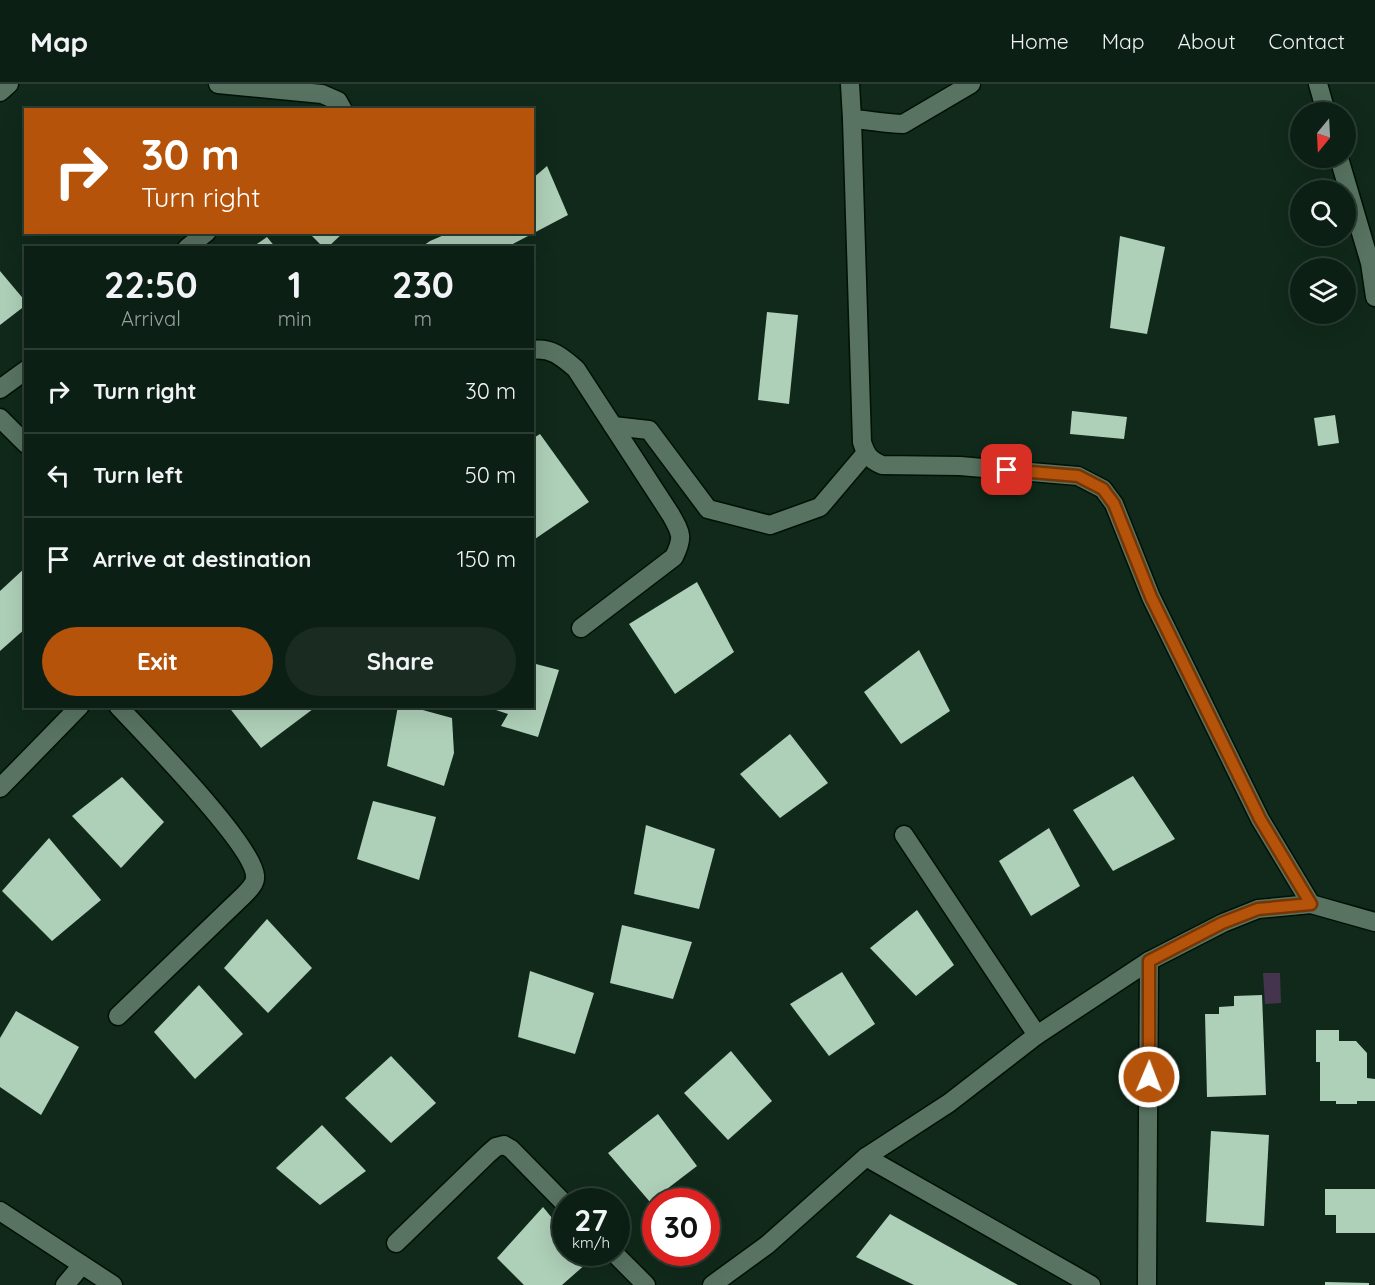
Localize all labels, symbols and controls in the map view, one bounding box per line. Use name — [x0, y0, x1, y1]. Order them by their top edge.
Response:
text: Map — [30, 24, 88, 59]
text: Home — [1010, 28, 1069, 54]
text: Map — [1102, 28, 1145, 54]
text: About — [1178, 28, 1236, 54]
text: Contact — [1269, 28, 1345, 54]
north arrow — [1290, 102, 1356, 168]
map controls — [1290, 102, 1356, 324]
text: 30 m — [141, 128, 240, 181]
icon: right — [42, 132, 120, 210]
text: Turn right — [141, 180, 260, 214]
button: search — [1290, 180, 1356, 246]
button: layers — [1290, 258, 1356, 324]
text: 22:50 — [104, 262, 198, 307]
text: 1 — [288, 262, 302, 307]
text: 230 — [392, 262, 454, 307]
text: Arrival — [121, 306, 181, 331]
text: min — [278, 306, 312, 331]
text: m — [414, 306, 432, 331]
icon: right — [42, 375, 75, 408]
text: Turn right — [93, 377, 197, 405]
text: 30 m — [465, 377, 516, 405]
pin — [981, 444, 1032, 495]
icon: arrive — [990, 453, 1023, 486]
icon: left — [42, 459, 75, 492]
text: Turn left — [93, 461, 183, 489]
text: 50 m — [465, 461, 516, 489]
icon: arrive — [42, 543, 75, 576]
text: Arrive at destination — [93, 545, 311, 573]
text: 150 m — [457, 545, 516, 573]
button: Exit — [42, 627, 273, 696]
button: Share — [285, 627, 516, 696]
position arrow — [1117, 1045, 1181, 1109]
speed limit sign: 30 — [642, 1188, 720, 1266]
text: 27 — [574, 1201, 608, 1239]
text: km/h — [572, 1233, 610, 1252]

